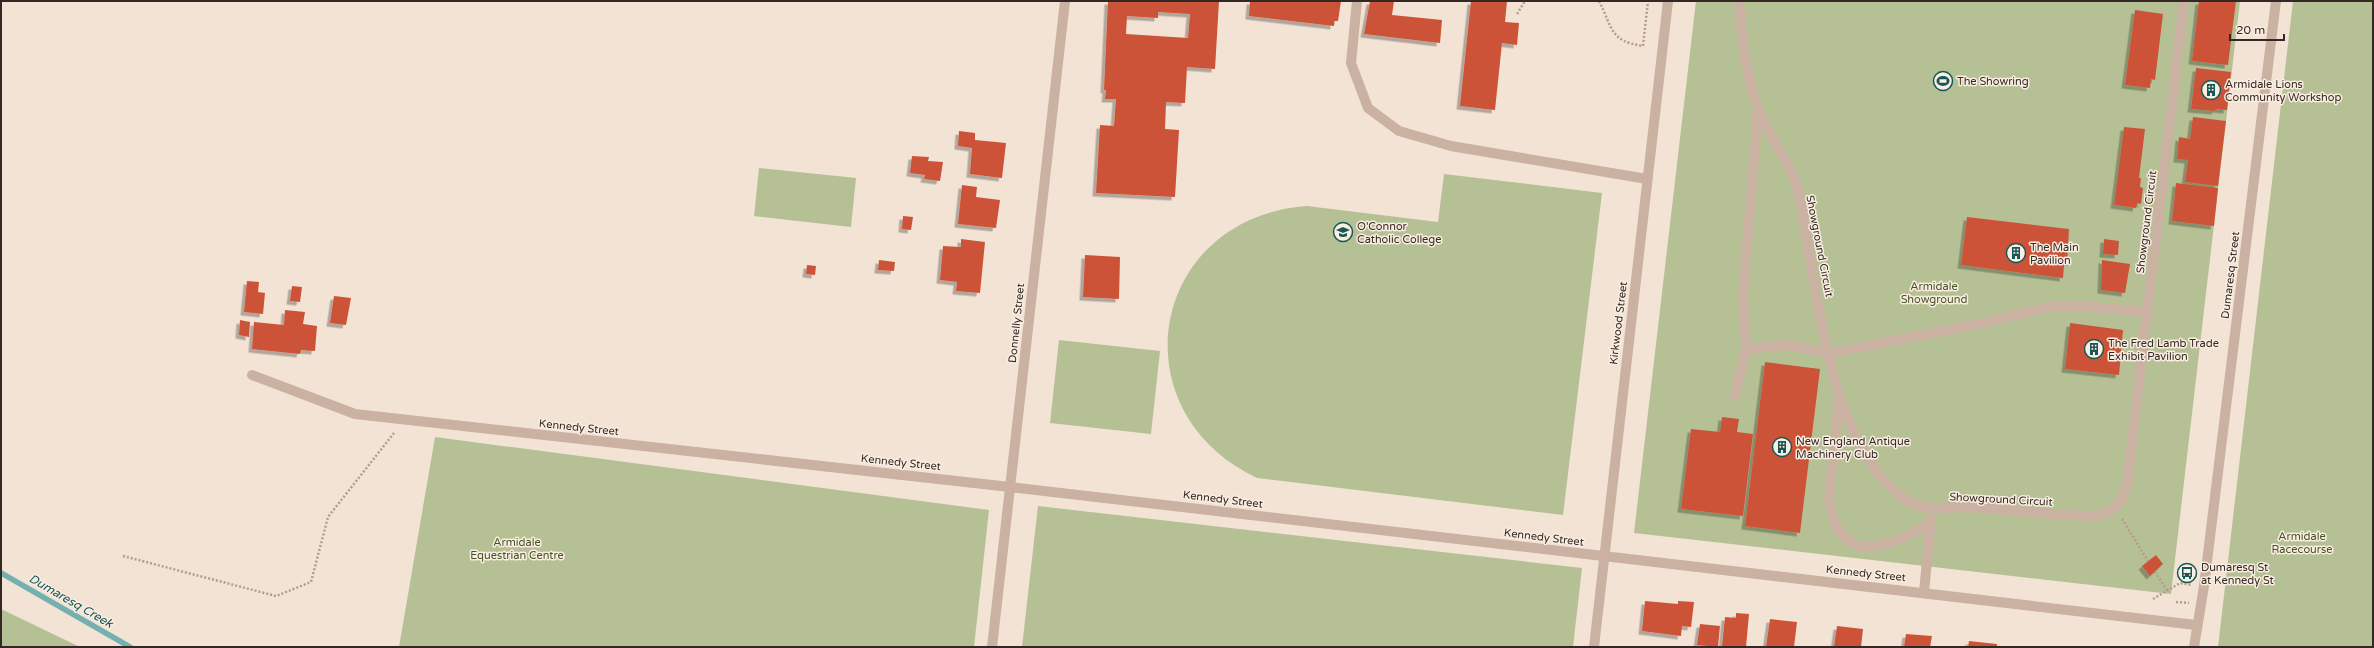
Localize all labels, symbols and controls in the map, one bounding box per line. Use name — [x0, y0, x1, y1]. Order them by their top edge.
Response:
scale bar — [2230, 16, 2284, 42]
text: 20 m — [2236, 23, 2265, 37]
sports icon: The Showring — [1932, 70, 1954, 92]
place label: The Showring — [1957, 75, 2029, 88]
place label: Armidale Lions Community Workshop — [2225, 78, 2341, 104]
building icon: Armidale Lions Community Workshop — [2200, 79, 2222, 101]
street label: Showground Circuit — [2134, 170, 2159, 274]
street label: Showground Circuit — [1803, 194, 1836, 298]
place label: O'Connor Catholic College — [1357, 220, 1442, 246]
school or university icon: O'Connor Catholic College — [1332, 221, 1354, 243]
street label: Dumaresq Street — [2219, 231, 2242, 320]
place label: The Main Pavilion — [2030, 241, 2079, 267]
building icon: The Main Pavilion — [2005, 242, 2027, 264]
park label: Armidale Showground — [1901, 280, 1967, 306]
street label: Kirkwood Street — [1607, 281, 1630, 365]
street label: Donnelly Street — [1006, 283, 1027, 364]
place label: The Fred Lamb Trade Exhibit Pavilion — [2108, 337, 2219, 363]
building icon: The Fred Lamb Trade Exhibit Pavilion — [2083, 338, 2105, 360]
street label: Kennedy Street — [538, 417, 620, 438]
place label: New England Antique Machinery Club — [1796, 435, 1910, 461]
building icon: New England Antique Machinery Club — [1771, 436, 1793, 458]
street label: Kennedy Street — [860, 452, 942, 473]
street label: Kennedy Street — [1182, 488, 1264, 511]
street label: Showground Circuit — [1949, 490, 2053, 509]
street label: Kennedy Street — [1503, 526, 1585, 549]
park label: Armidale Racecourse — [2272, 530, 2332, 556]
park label: Armidale Equestrian Centre — [470, 536, 564, 562]
place label: Dumaresq St at Kennedy St — [2201, 561, 2274, 587]
bus stop icon: Dumaresq St at Kennedy St — [2176, 562, 2198, 584]
street label: Kennedy Street — [1825, 563, 1907, 584]
water label: Dumaresq Creek — [27, 571, 117, 631]

